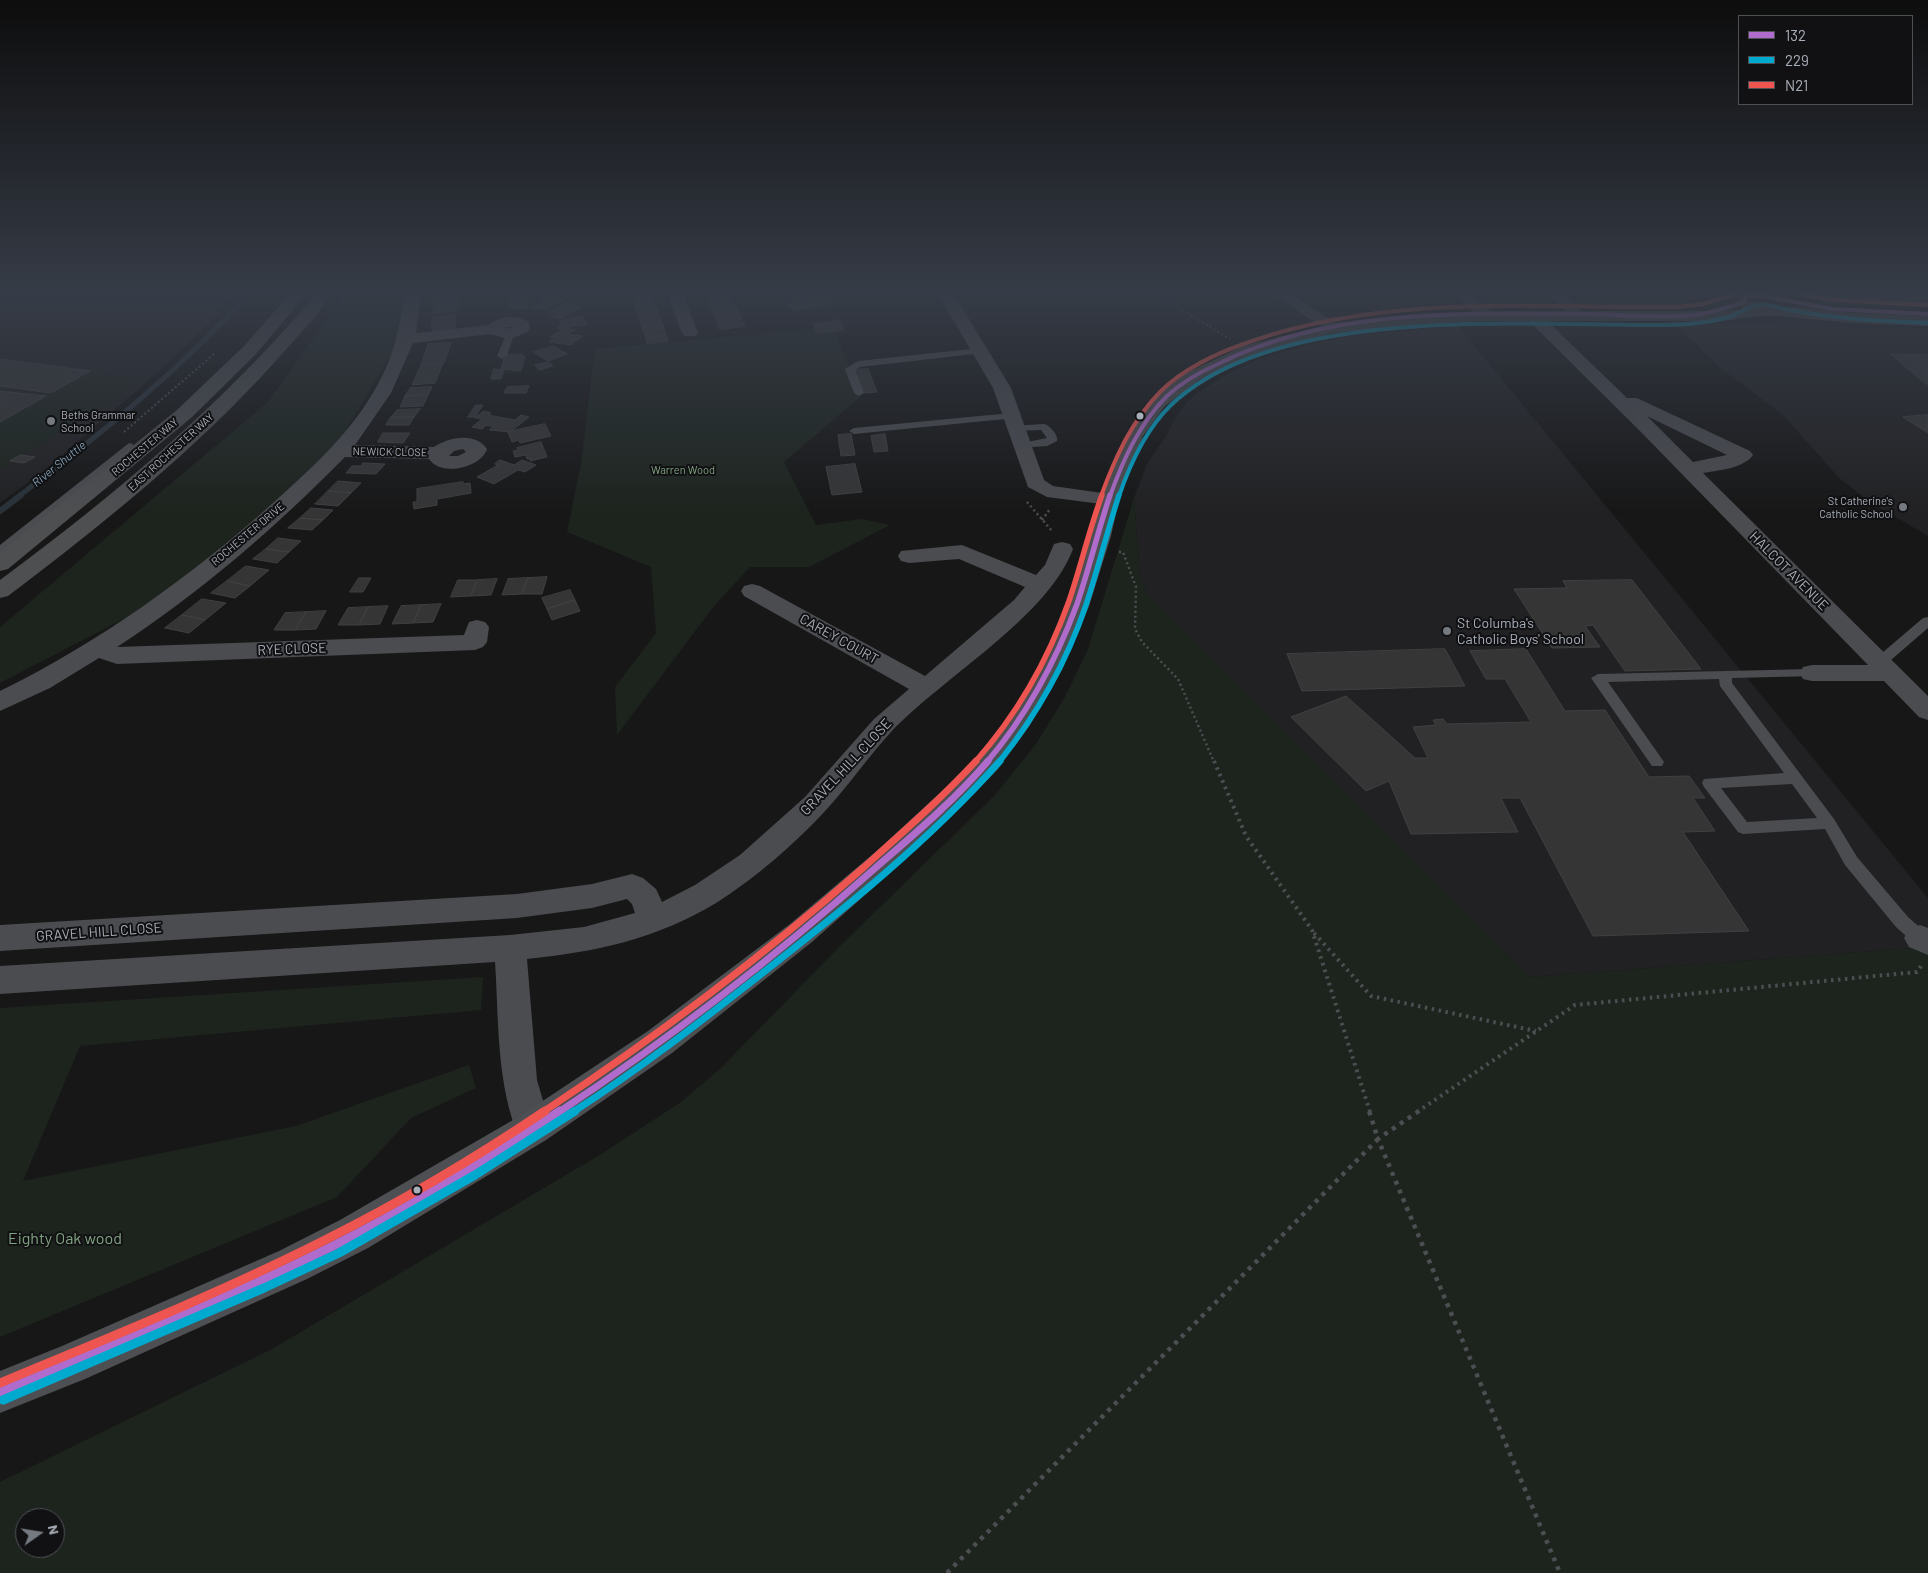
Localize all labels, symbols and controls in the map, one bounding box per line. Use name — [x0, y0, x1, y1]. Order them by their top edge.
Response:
legend — [1738, 15, 1913, 105]
text: 132 — [1785, 26, 1806, 44]
text: 229 — [1785, 51, 1809, 69]
text: N21 — [1785, 76, 1808, 94]
place label: Beths Grammar School — [61, 408, 135, 434]
street label: EAST ROCHESTER WAY — [126, 410, 216, 494]
unlabelled marker — [1135, 411, 1145, 421]
marker: Beths Grammar School — [45, 415, 57, 427]
street label: ROCHESTER WAY — [109, 415, 181, 479]
water label: River Shuttle — [29, 438, 89, 490]
street label: NEWICK CLOSE — [352, 445, 428, 459]
park label: Warren Wood — [651, 463, 715, 477]
place label: St Catherine's Catholic School — [1819, 494, 1893, 520]
street label: ROCHESTER DRIVE — [209, 500, 287, 568]
marker: St Catherine's Catholic School — [1897, 501, 1909, 513]
street label: HALCOT AVENUE — [1746, 528, 1832, 614]
street label: CAREY COURT — [797, 610, 881, 668]
place label: St Columba's Catholic Boys' School — [1457, 615, 1584, 648]
marker: St Columba's Catholic Boys' School — [1441, 625, 1453, 637]
street label: RYE CLOSE — [257, 639, 327, 659]
street label: GRAVEL HILL CLOSE — [797, 715, 895, 819]
street label: GRAVEL HILL CLOSE — [36, 919, 162, 945]
unlabelled marker — [412, 1185, 422, 1195]
park label: Eighty Oak wood — [8, 1229, 122, 1249]
north arrow — [15, 1508, 65, 1558]
text: N — [45, 1523, 63, 1536]

